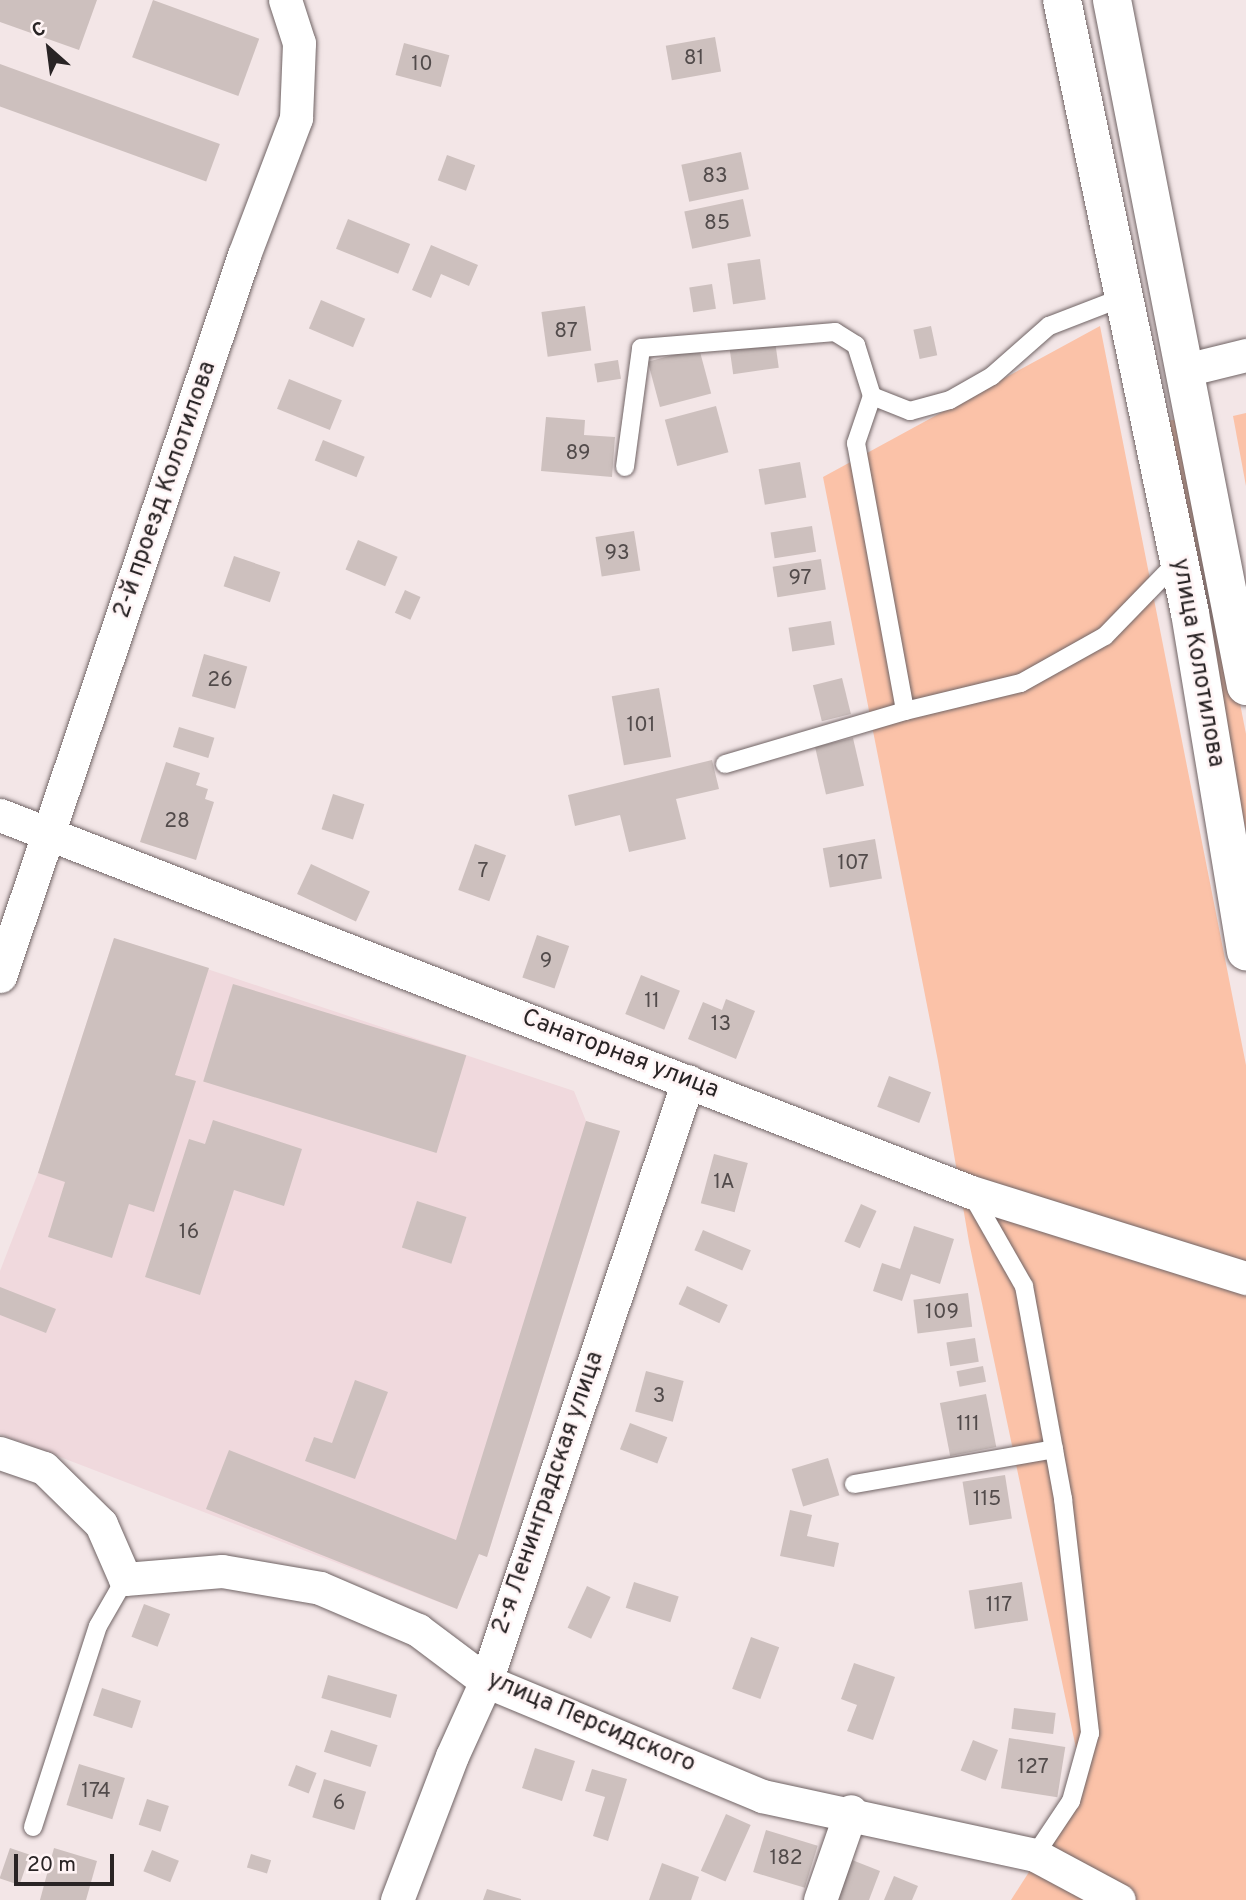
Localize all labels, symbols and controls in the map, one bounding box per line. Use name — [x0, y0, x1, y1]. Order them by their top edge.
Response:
north arrow — [14, 14, 84, 84]
text: С — [28, 17, 50, 44]
house number: 81 — [684, 46, 704, 72]
house number: 10 — [411, 52, 433, 78]
house number: 83 — [702, 164, 728, 190]
house number: 85 — [704, 211, 730, 237]
house number: 87 — [554, 319, 578, 345]
street label: 2-й проезд Колотилова — [108, 358, 224, 622]
house number: 89 — [566, 441, 590, 467]
house number: 93 — [604, 541, 630, 567]
street label: улица Колотилова — [1164, 556, 1230, 770]
house number: 97 — [789, 566, 811, 592]
house number: 26 — [207, 668, 233, 694]
house number: 101 — [626, 713, 656, 739]
house number: 28 — [164, 809, 190, 835]
house number: 107 — [837, 851, 869, 877]
house number: 7 — [478, 859, 488, 885]
house number: 9 — [540, 949, 552, 975]
house number: 11 — [644, 989, 660, 1015]
street label: Санаторная улица — [517, 1004, 723, 1106]
house number: 13 — [711, 1012, 731, 1038]
house number: 1А — [713, 1170, 735, 1196]
house number: 16 — [179, 1220, 199, 1246]
house number: 109 — [925, 1300, 959, 1326]
street label: 2-я Ленинградская улица — [487, 1348, 611, 1638]
house number: 3 — [653, 1384, 665, 1410]
house number: 111 — [956, 1412, 980, 1438]
house number: 115 — [973, 1487, 1001, 1513]
house number: 117 — [986, 1593, 1012, 1619]
street label: улица Персидского — [483, 1666, 699, 1780]
house number: 127 — [1017, 1755, 1049, 1781]
house number: 174 — [81, 1779, 111, 1805]
house number: 6 — [333, 1791, 345, 1817]
scale bar — [18, 1840, 117, 1884]
house number: 182 — [769, 1846, 803, 1872]
text: 20 m — [27, 1852, 76, 1879]

